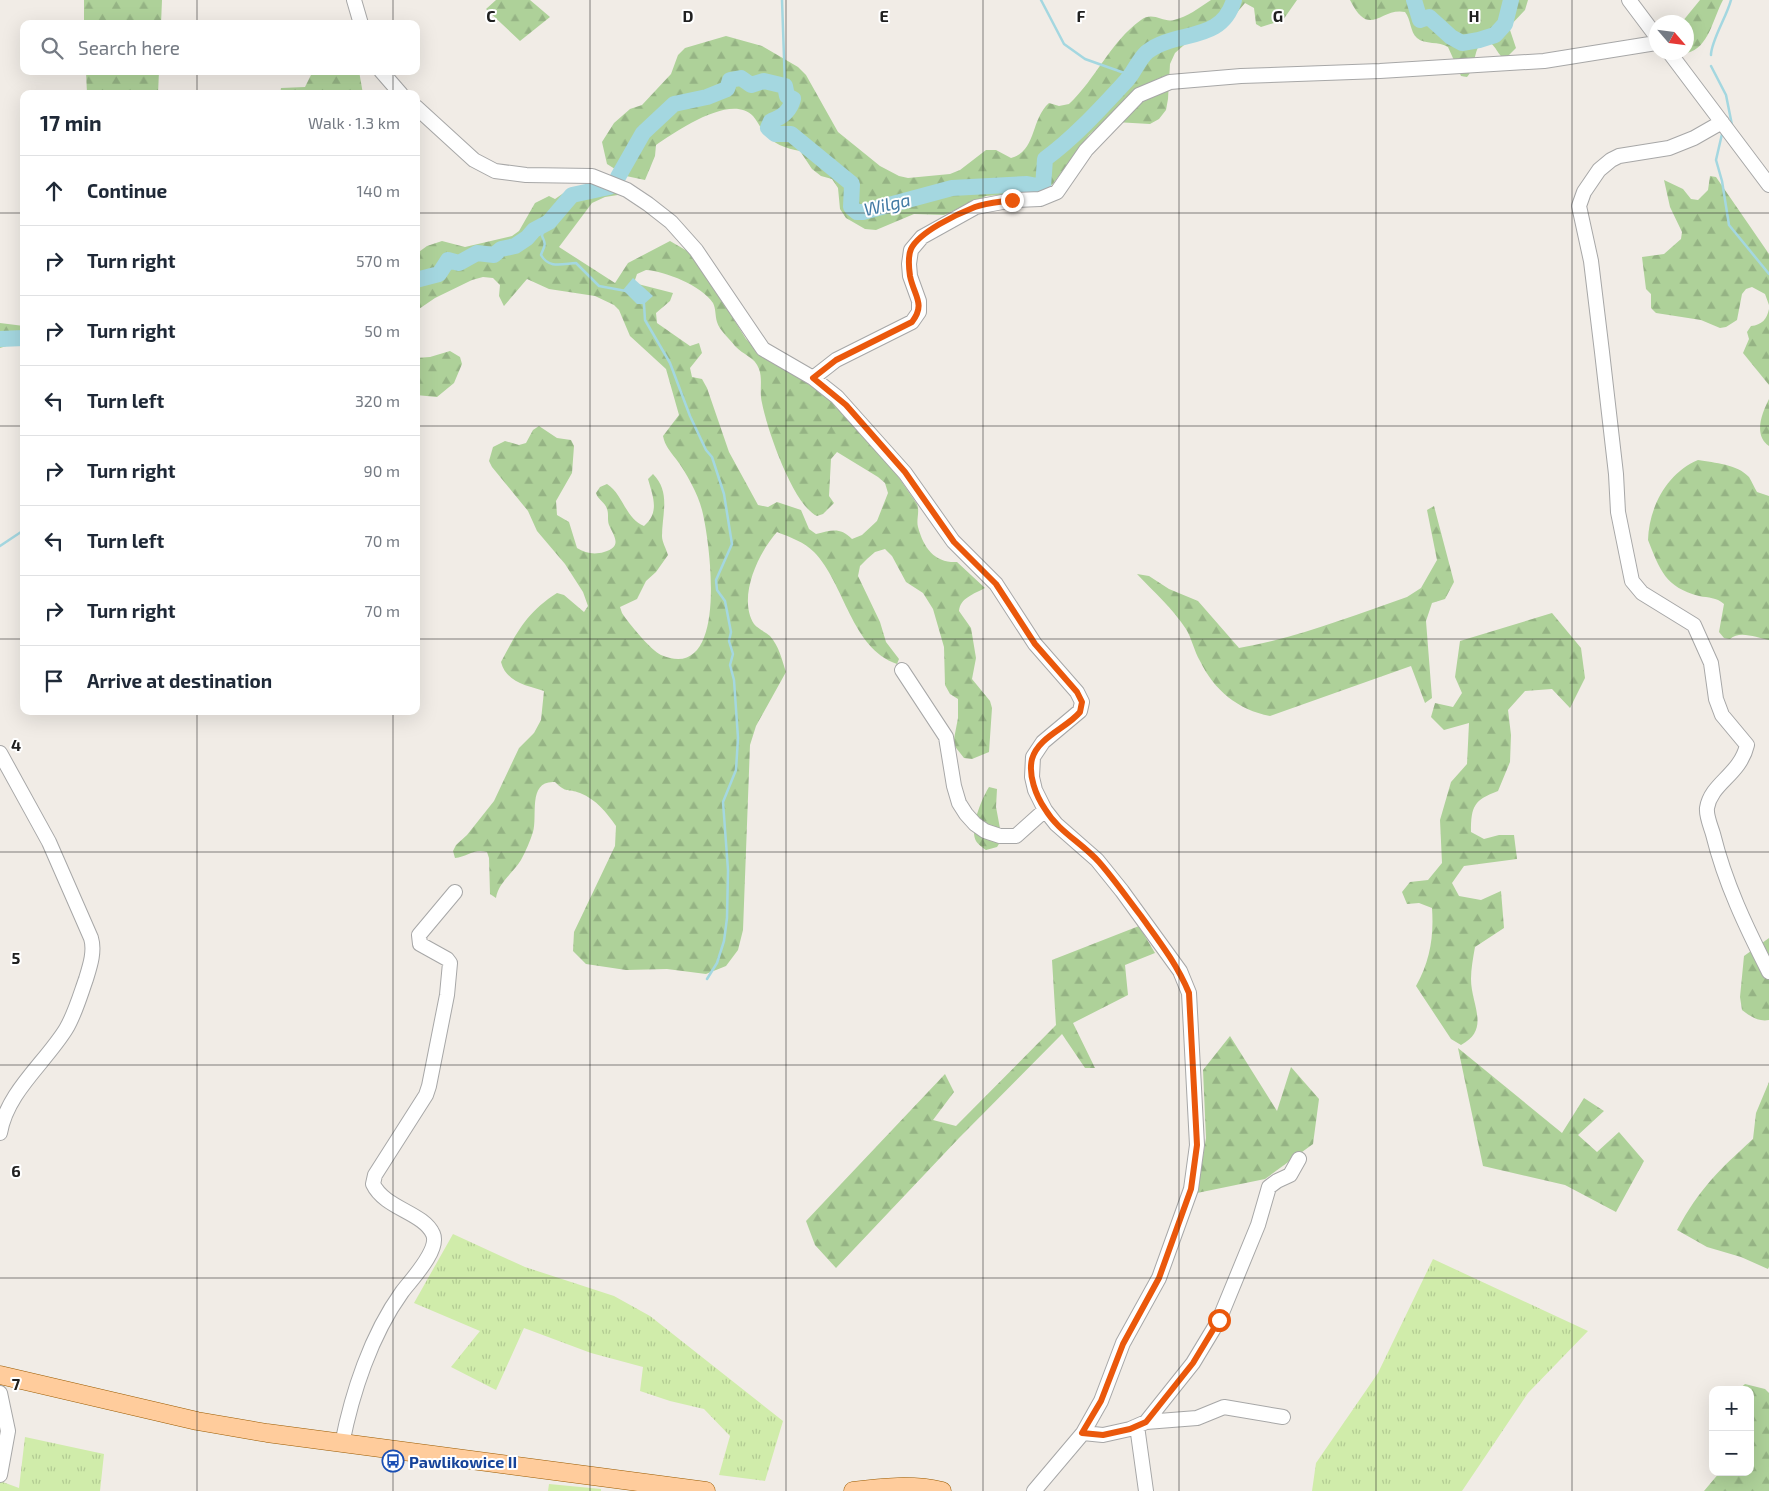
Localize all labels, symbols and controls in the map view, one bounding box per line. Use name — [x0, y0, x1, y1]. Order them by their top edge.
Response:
text: C — [486, 6, 496, 25]
text: D — [683, 6, 694, 25]
text: E — [879, 6, 889, 25]
text: F — [1077, 6, 1086, 25]
text: G — [1273, 6, 1283, 25]
text: H — [1468, 6, 1480, 25]
north arrow — [1649, 15, 1694, 60]
search box — [20, 20, 420, 75]
icon: search — [38, 34, 66, 62]
text: Search here — [78, 36, 180, 59]
text: 17 min — [40, 110, 102, 135]
text: Walk · 1.3 km — [308, 113, 400, 132]
icon: ahead — [40, 177, 68, 205]
text: Continue — [87, 179, 167, 202]
text: 140 m — [357, 181, 400, 200]
water label: Wilga — [861, 188, 913, 220]
route end — [1001, 189, 1024, 212]
icon: right — [40, 247, 68, 275]
text: Turn right — [87, 249, 175, 272]
text: 570 m — [356, 251, 400, 270]
icon: right — [40, 317, 68, 345]
text: Turn right — [87, 319, 175, 342]
text: 50 m — [364, 321, 400, 340]
icon: left — [40, 387, 68, 415]
text: Turn left — [87, 389, 164, 412]
text: 320 m — [355, 391, 400, 410]
icon: right — [40, 457, 68, 485]
text: Turn right — [87, 459, 175, 482]
text: 90 m — [364, 461, 400, 480]
icon: left — [40, 527, 68, 555]
text: Turn left — [87, 529, 164, 552]
text: 70 m — [365, 531, 400, 550]
icon: right — [40, 597, 68, 625]
text: Turn right — [87, 599, 175, 622]
text: 70 m — [365, 601, 400, 620]
icon: arrive — [40, 667, 68, 695]
text: Arrive at destination — [87, 669, 272, 692]
text: 4 — [11, 735, 21, 754]
text: 5 — [12, 948, 21, 967]
text: 6 — [11, 1161, 21, 1180]
route start — [1208, 1309, 1231, 1332]
text: 7 — [12, 1374, 21, 1393]
map controls — [1709, 1386, 1754, 1476]
button: + — [1709, 1386, 1754, 1431]
button: − — [1709, 1431, 1754, 1476]
bus stop icon: Pawlikowice II — [381, 1449, 405, 1473]
place label: Pawlikowice II — [409, 1452, 517, 1471]

